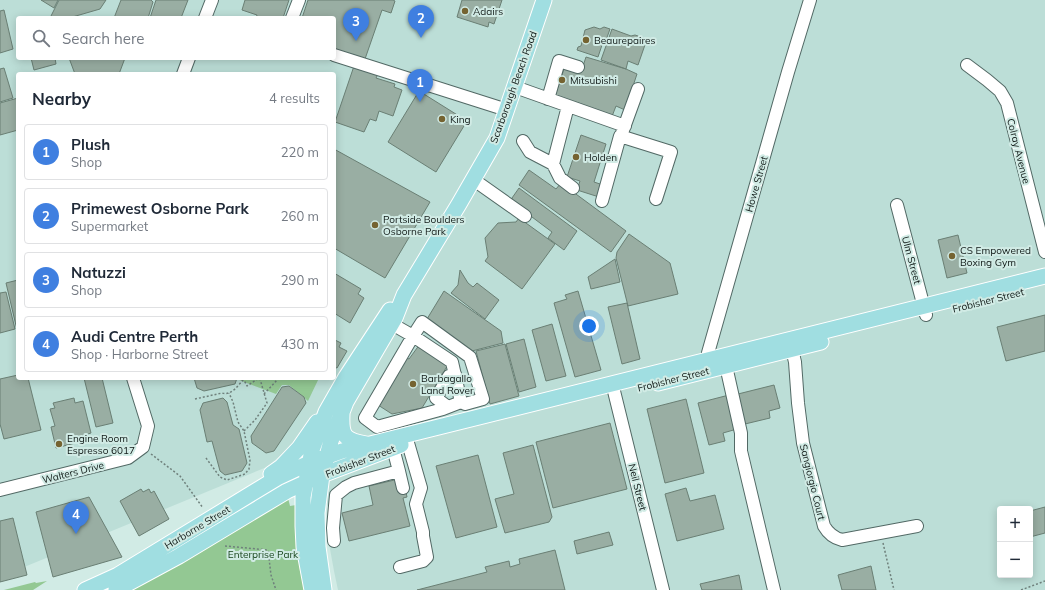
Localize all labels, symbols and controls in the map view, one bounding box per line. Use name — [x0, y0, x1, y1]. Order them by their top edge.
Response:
pin: 2 — [408, 5, 434, 38]
place label: Adairs — [473, 5, 503, 18]
marker: Adairs — [460, 6, 470, 16]
pin: 3 — [343, 8, 369, 41]
search box — [16, 16, 336, 60]
icon: search — [30, 27, 52, 49]
text: Search here — [62, 29, 144, 48]
street label: Scarborough Beach Road — [487, 29, 540, 145]
place label: Beaurepaires — [594, 34, 655, 47]
marker: Beaurepaires — [581, 35, 591, 45]
pin: 1 — [407, 69, 433, 102]
place label: Mitsubishi — [570, 74, 617, 87]
marker: Mitsubishi — [557, 75, 567, 85]
text: Nearby — [32, 88, 91, 109]
text: 4 results — [269, 90, 320, 106]
place label: King — [450, 113, 471, 126]
marker: King — [437, 114, 447, 124]
street label: Colray Avenue — [1004, 117, 1033, 185]
text: Plush — [71, 135, 110, 154]
text: 1 — [42, 144, 50, 160]
text: 220 m — [281, 144, 319, 160]
place label: Holden — [584, 151, 617, 164]
marker: Holden — [571, 152, 581, 162]
text: Shop — [71, 154, 102, 170]
street label: Howe Street — [742, 154, 771, 214]
text: Primewest Osborne Park — [71, 199, 249, 218]
text: 2 — [42, 208, 50, 224]
text: 260 m — [281, 208, 319, 224]
place label: Portside Boulders Osborne Park — [383, 213, 464, 238]
text: Supermarket — [71, 218, 148, 234]
marker: Portside Boulders Osborne Park — [370, 220, 380, 230]
street label: Ulm Street — [899, 235, 924, 286]
place label: CS Empowered Boxing Gym — [960, 244, 1031, 269]
marker: CS Empowered Boxing Gym — [947, 251, 957, 261]
text: Natuzzi — [71, 263, 126, 282]
text: 3 — [42, 272, 50, 288]
text: 290 m — [281, 272, 319, 288]
text: Shop — [71, 282, 102, 298]
street label: Frobisher Street — [951, 285, 1026, 316]
your location — [579, 316, 599, 336]
text: Audi Centre Perth — [71, 327, 198, 346]
text: 4 — [42, 336, 50, 352]
text: 430 m — [281, 336, 319, 352]
text: Shop · Harborne Street — [71, 346, 208, 362]
street label: Frobisher Street — [636, 364, 711, 395]
place label: Barbagallo Land Rover — [421, 372, 474, 397]
marker: Barbagallo Land Rover — [408, 379, 418, 389]
place label: Engine Room Espresso 6017 — [67, 432, 135, 457]
marker: Engine Room Espresso 6017 — [54, 439, 64, 449]
street label: Frobisher Street — [324, 442, 397, 481]
street label: Sangiorgio Court — [797, 443, 828, 522]
street label: Walters Drive — [41, 459, 105, 486]
street label: Neil Street — [625, 462, 650, 512]
pin: 4 — [63, 501, 89, 534]
street label: Harborne Street — [162, 502, 233, 552]
map controls — [997, 506, 1033, 578]
button: + — [997, 506, 1033, 542]
button: − — [997, 542, 1033, 578]
park label: Enterprise Park — [228, 548, 299, 561]

